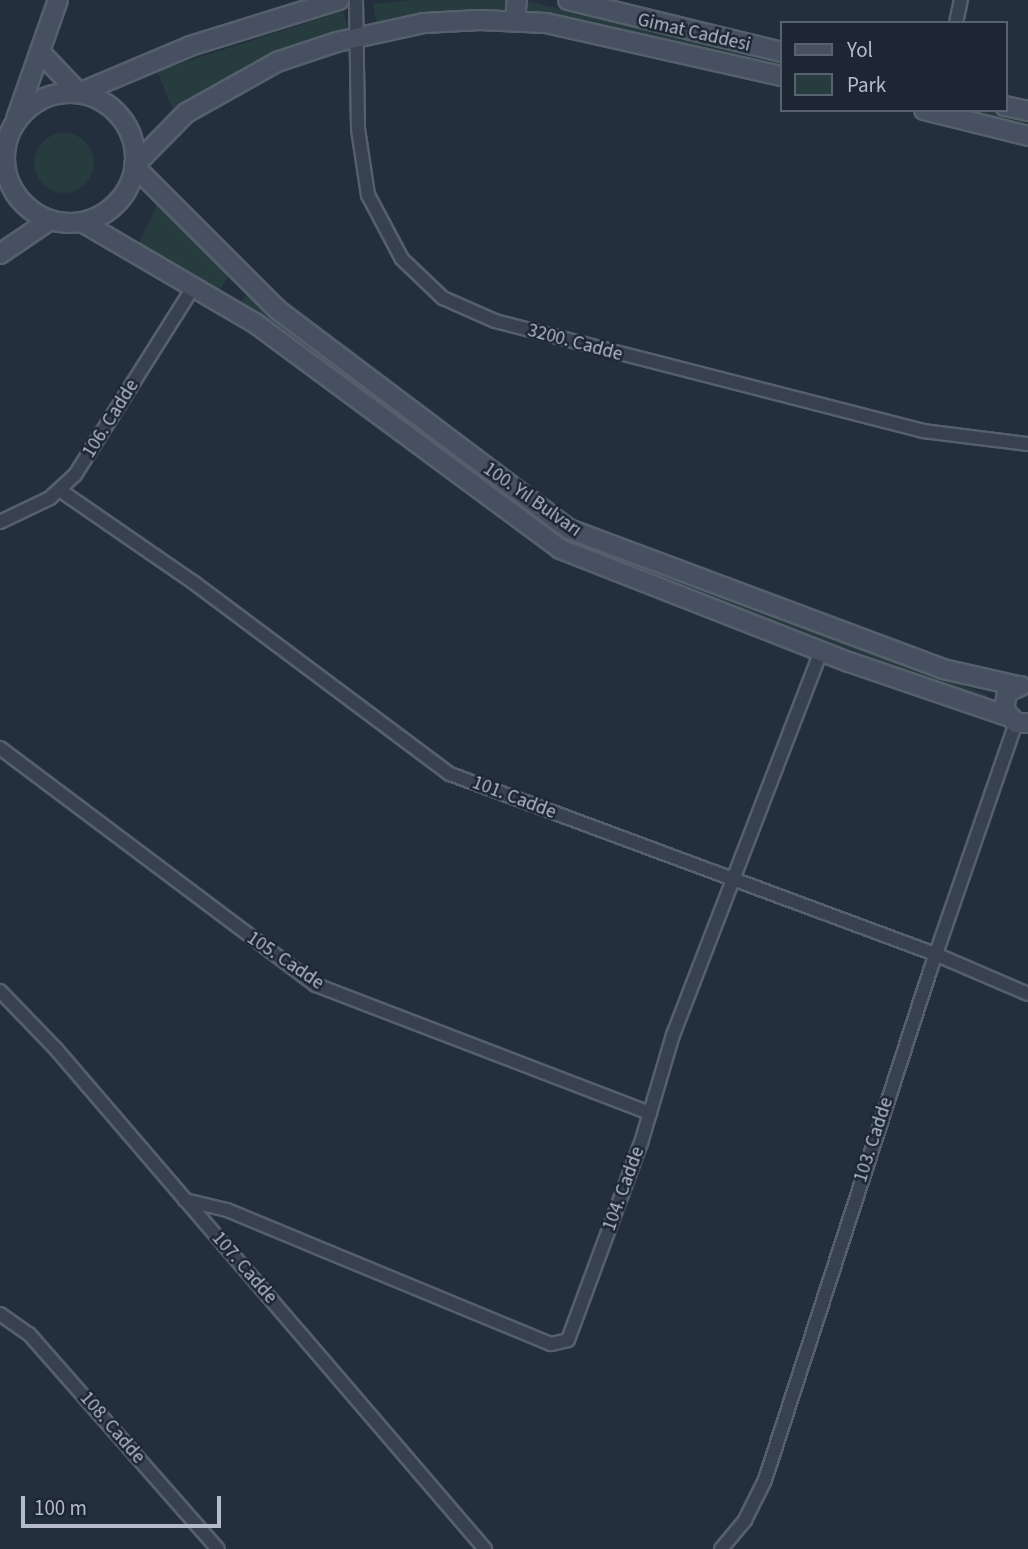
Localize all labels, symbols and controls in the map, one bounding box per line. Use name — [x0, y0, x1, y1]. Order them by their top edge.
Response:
street label: Gimat Caddesi — [635, 9, 753, 57]
legend — [780, 21, 1007, 112]
text: Yol — [847, 35, 873, 65]
text: Park — [847, 70, 886, 100]
street label: 3200. Cadde — [525, 319, 625, 367]
street label: 106. Cadde — [78, 376, 144, 462]
street label: 100. Yıl Bulvarı — [479, 458, 585, 542]
street label: 101. Cadde — [469, 772, 559, 824]
street label: 105. Cadde — [242, 927, 328, 995]
street label: 103. Cadde — [850, 1095, 898, 1185]
street label: 104. Cadde — [598, 1144, 650, 1234]
street label: 107. Cadde — [207, 1227, 281, 1309]
street label: 108. Cadde — [75, 1387, 149, 1469]
scale bar — [24, 1482, 224, 1526]
text: 100 m — [34, 1493, 87, 1523]

